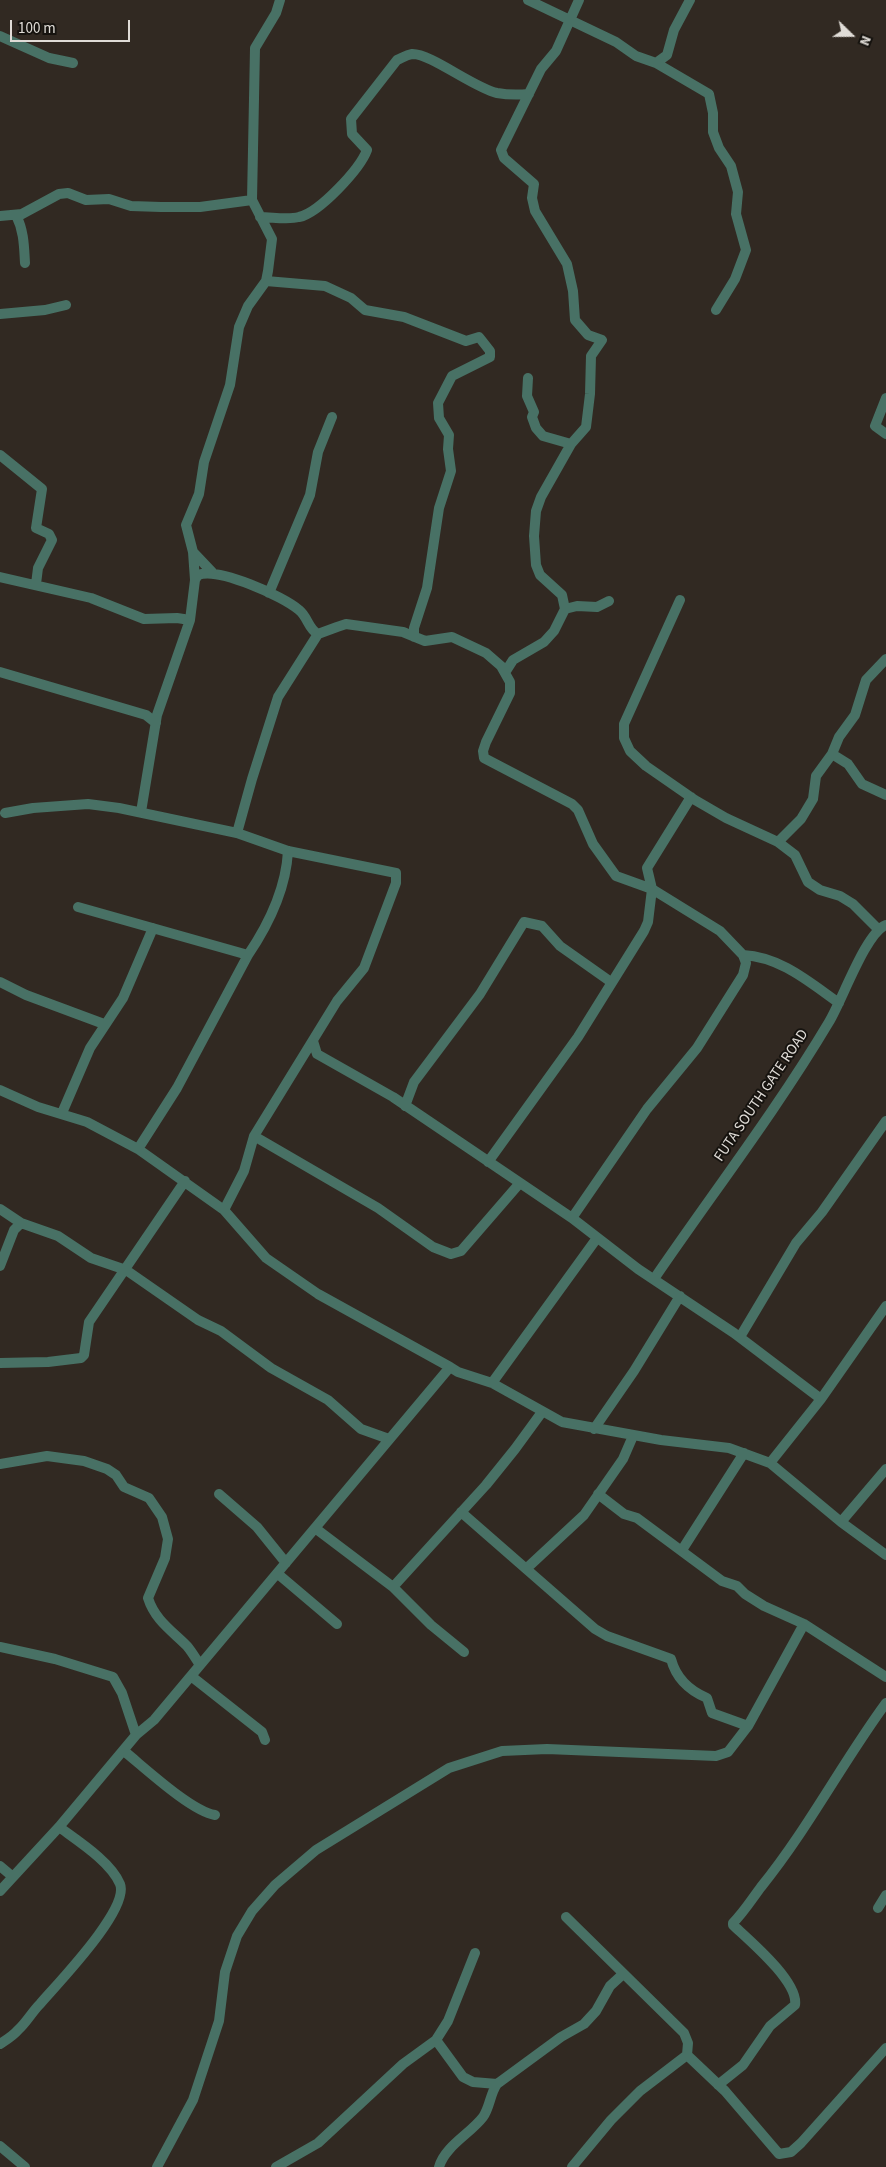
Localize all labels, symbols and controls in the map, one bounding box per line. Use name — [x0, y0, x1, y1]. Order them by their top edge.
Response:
scale bar — [12, 10, 132, 42]
north arrow — [826, 10, 876, 60]
text: 100 m — [18, 18, 56, 39]
text: N — [854, 33, 876, 49]
street label: FUTA SOUTH GATE ROAD — [711, 1027, 813, 1165]

